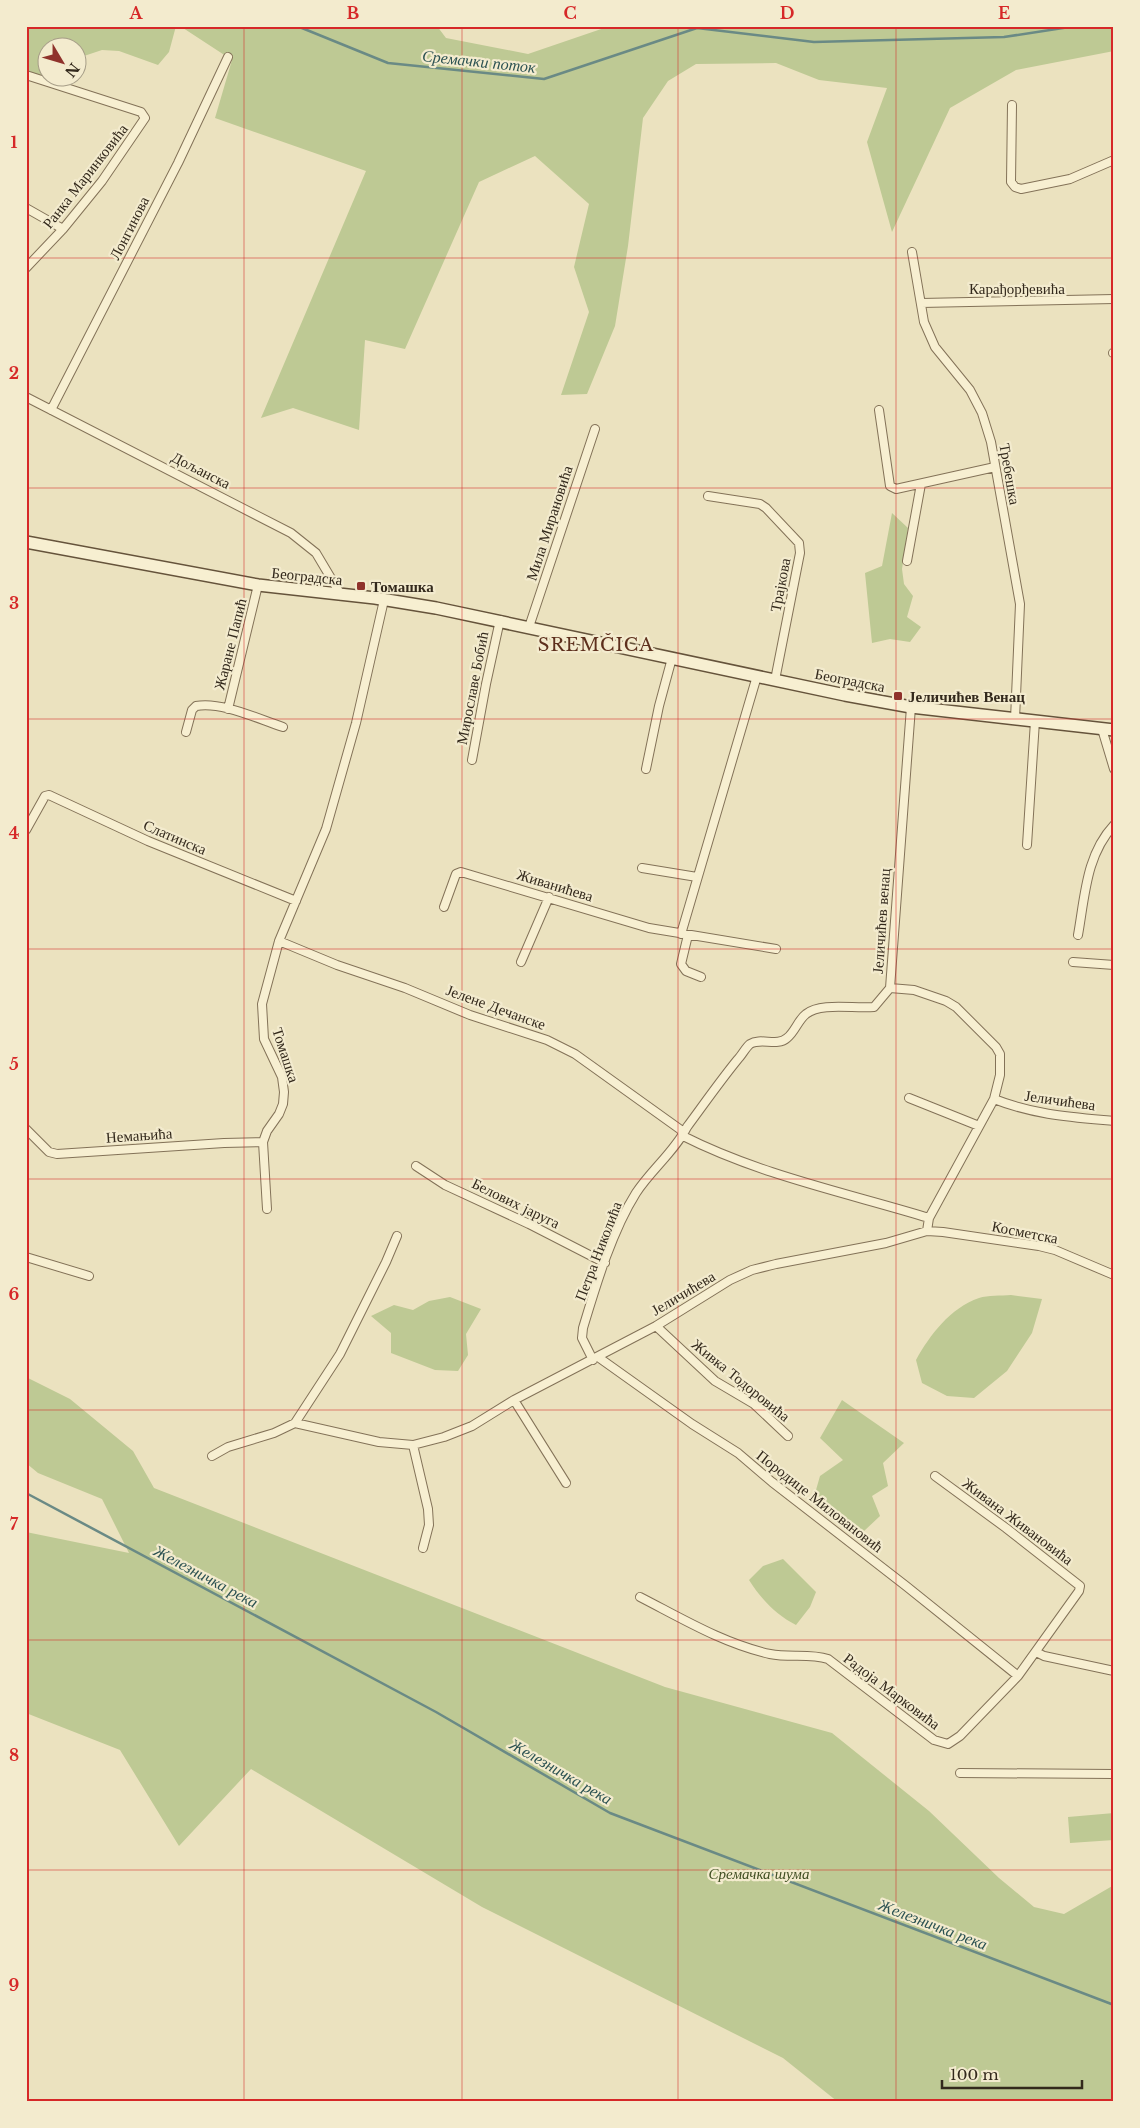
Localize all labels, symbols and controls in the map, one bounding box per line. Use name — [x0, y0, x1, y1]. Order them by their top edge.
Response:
text: A — [129, 3, 144, 23]
text: B — [347, 3, 360, 23]
text: C — [563, 3, 577, 23]
text: D — [780, 3, 794, 23]
text: E — [998, 3, 1010, 23]
north arrow — [38, 38, 88, 88]
water label: Сремачки поток — [421, 45, 537, 77]
text: N — [61, 59, 83, 81]
street label: Ранка Маринковића — [38, 119, 132, 232]
text: 1 — [11, 132, 18, 152]
street label: Лонгинова — [105, 193, 153, 263]
street label: Карађорђевића — [969, 279, 1065, 298]
text: 2 — [9, 363, 19, 383]
street label: Требешка — [995, 442, 1025, 507]
street label: Дољанска — [168, 447, 234, 493]
street label: Мила Мирановића — [521, 463, 577, 583]
street label: Трајкова — [765, 556, 795, 614]
street label: Београдска — [271, 563, 344, 589]
place label: Томашка — [371, 577, 434, 596]
marker: Томашка — [355, 580, 367, 592]
text: 3 — [9, 593, 19, 613]
street label: Жаране Папић — [209, 596, 251, 692]
street label: Мирославе Бобић — [452, 629, 492, 746]
district label: SREMČICA — [538, 633, 654, 656]
street label: Београдска — [813, 664, 887, 696]
place label: Јеличићев Венац — [908, 687, 1025, 706]
marker: Јеличићев Венац — [892, 690, 904, 702]
street label: Слатинска — [141, 815, 210, 859]
text: 4 — [9, 823, 19, 843]
street label: Живанићева — [515, 864, 596, 906]
street label: Јеличићев венац — [868, 868, 894, 974]
street label: Јелене Дечанске — [444, 980, 549, 1034]
street label: Томашка — [268, 1025, 304, 1085]
text: 5 — [9, 1054, 19, 1074]
street label: Јеличићева — [1023, 1086, 1097, 1114]
street label: Немањића — [105, 1123, 173, 1147]
street label: Белових јаруга — [469, 1174, 563, 1233]
street label: Петра Николића — [570, 1198, 626, 1303]
street label: Косметска — [990, 1216, 1060, 1248]
street label: Јеличићева — [648, 1266, 719, 1319]
text: 6 — [9, 1284, 20, 1304]
street label: Живка Тодоровића — [688, 1335, 794, 1426]
street label: Породице Миловановић — [753, 1446, 888, 1557]
street label: Живана Живановића — [959, 1473, 1077, 1569]
text: 7 — [10, 1514, 19, 1534]
water label: Железничка река — [150, 1540, 262, 1612]
street label: Радоја Марковића — [840, 1648, 944, 1734]
water label: Железничка река — [505, 1733, 616, 1808]
text: 8 — [9, 1745, 19, 1765]
park label: Сремачка шума — [709, 1864, 809, 1883]
water label: Железничка река — [875, 1894, 990, 1954]
text: 9 — [9, 1975, 20, 1995]
scale bar — [942, 2058, 1082, 2090]
text: 100 m — [950, 2065, 999, 2084]

